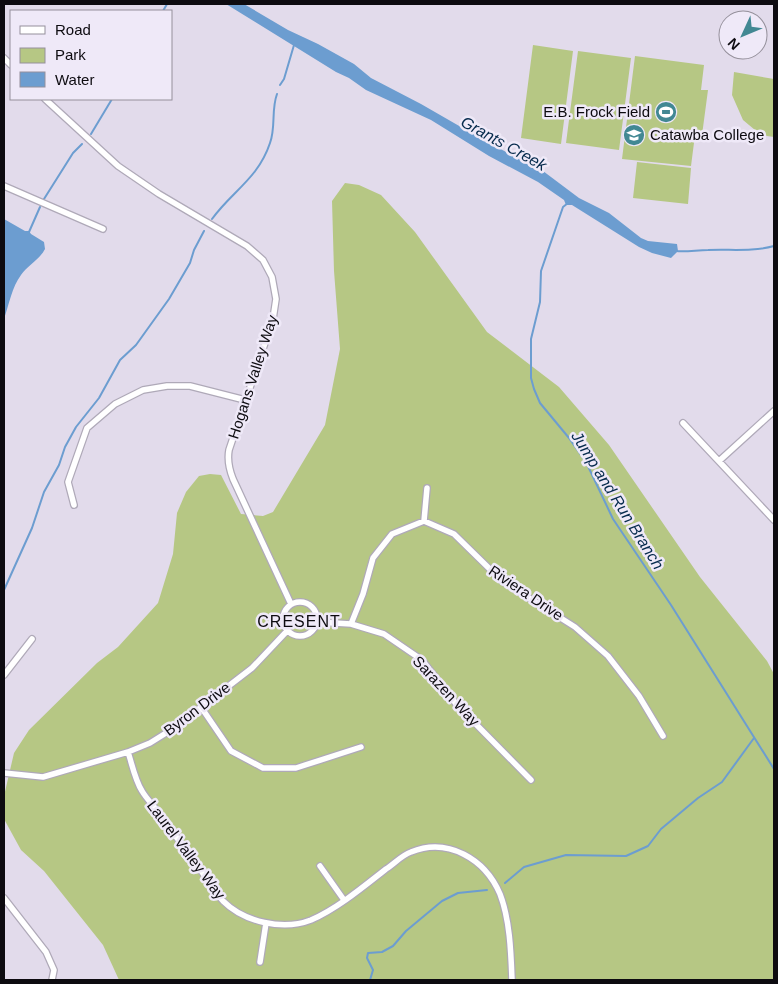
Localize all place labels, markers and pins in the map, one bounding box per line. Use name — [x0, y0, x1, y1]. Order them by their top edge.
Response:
sports icon: E.B. Frock Field — [654, 100, 678, 124]
place label: E.B. Frock Field — [543, 103, 650, 120]
school or university icon: Catawba College — [622, 123, 646, 147]
place label: Catawba College — [650, 126, 764, 143]

